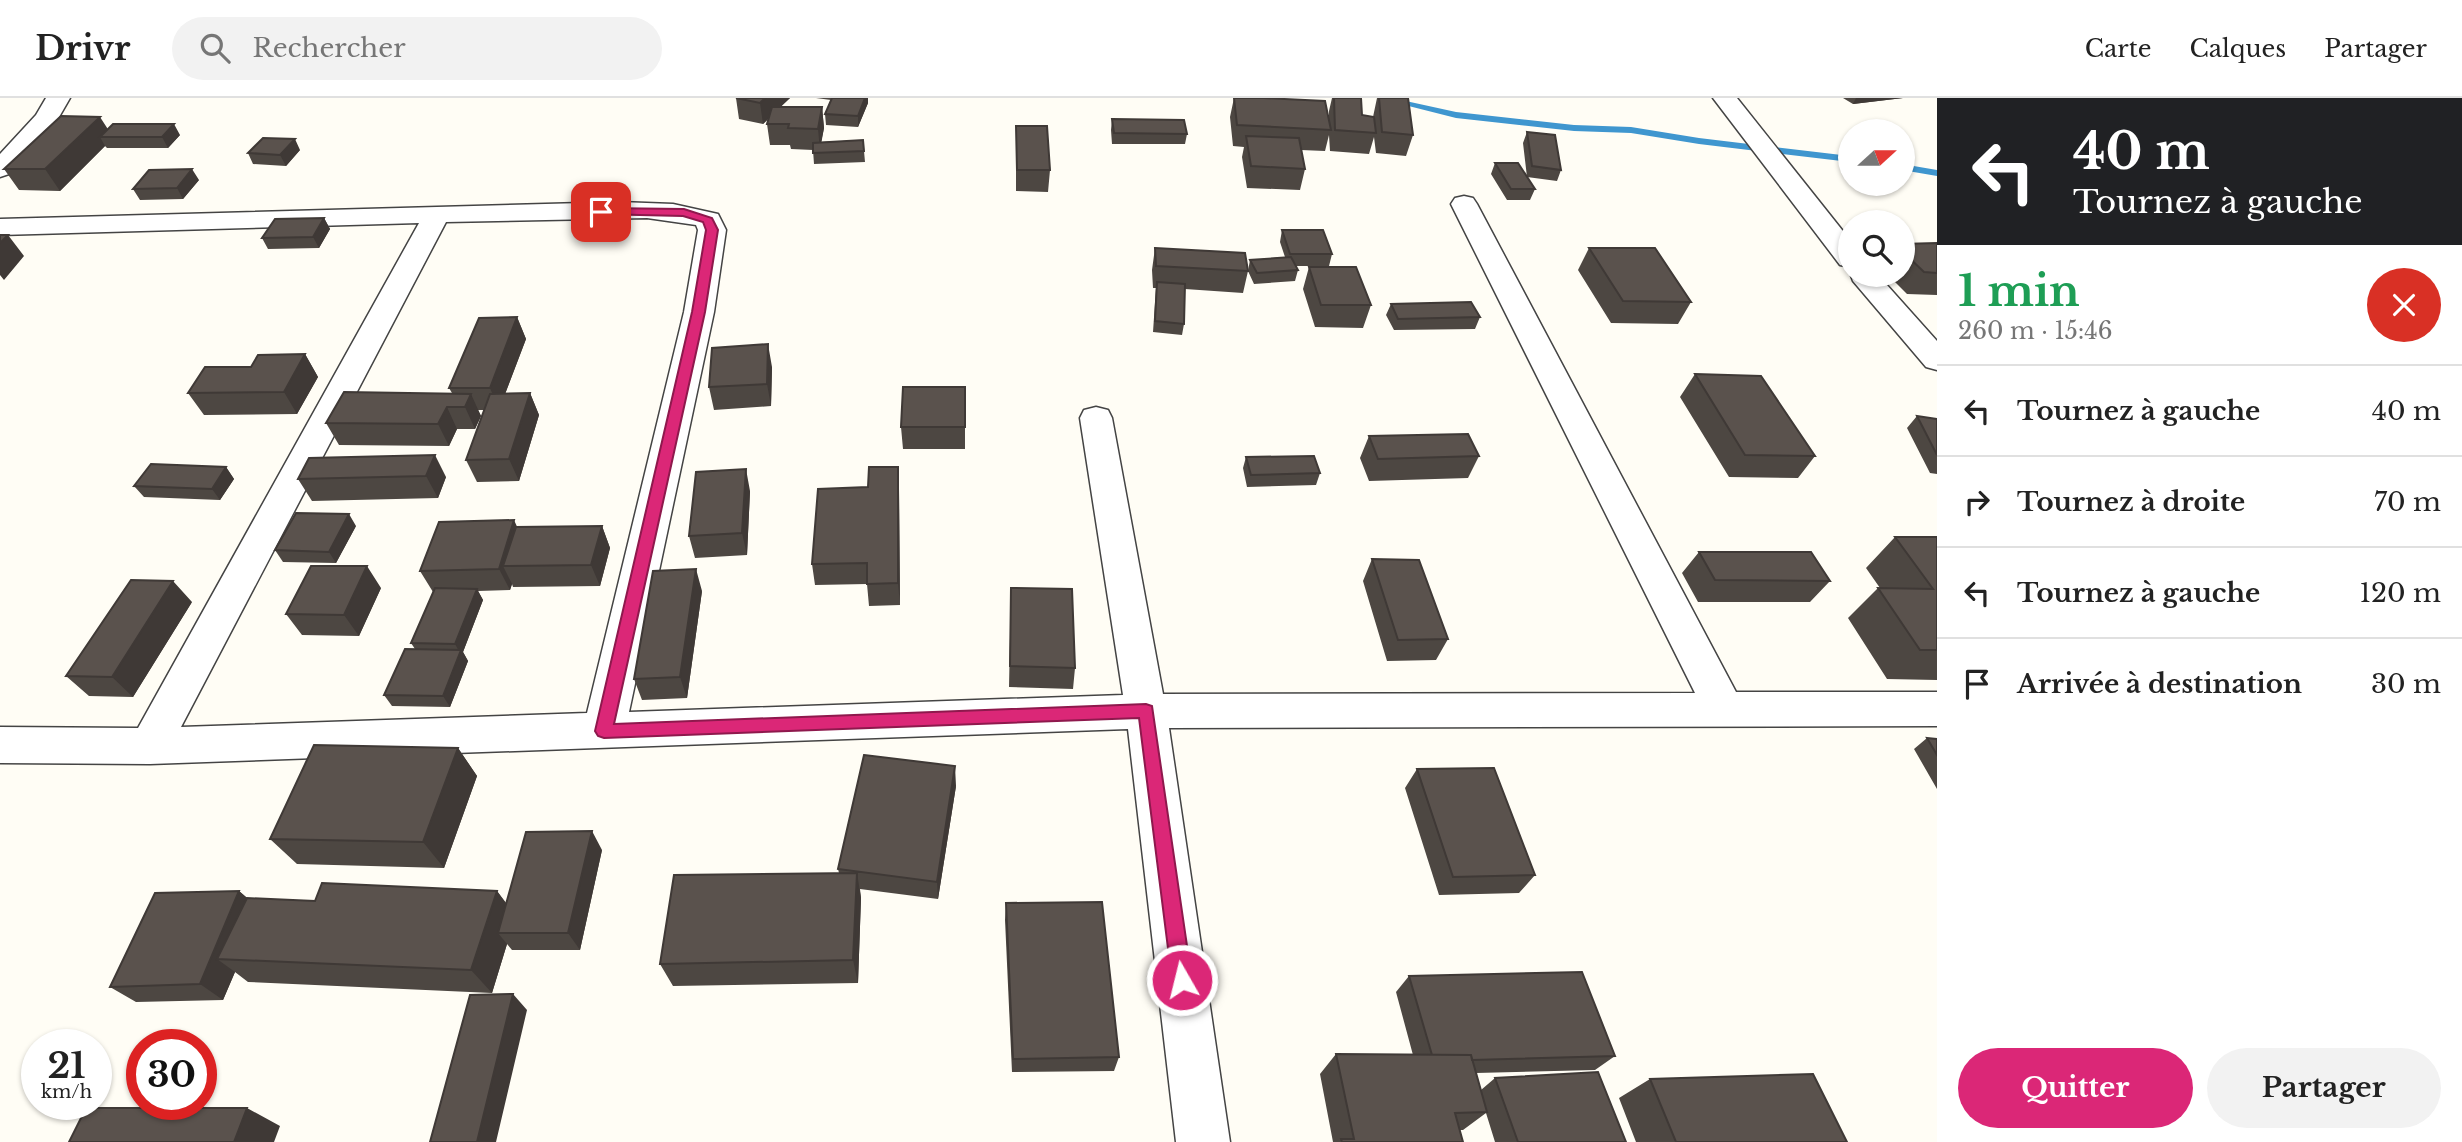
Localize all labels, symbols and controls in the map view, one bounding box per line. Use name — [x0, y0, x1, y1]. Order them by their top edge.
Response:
search box — [172, 17, 662, 80]
text: Drivr — [35, 28, 130, 69]
icon: search — [196, 29, 234, 67]
text: Rechercher — [252, 32, 406, 64]
text: Carte — [2085, 34, 2151, 63]
text: Calques — [2189, 34, 2286, 63]
text: Partager — [2324, 34, 2427, 63]
north arrow — [1838, 119, 1914, 196]
map controls — [1838, 119, 1915, 287]
text: 40 m — [2073, 121, 2210, 182]
icon: left — [1958, 126, 2049, 217]
pin — [571, 182, 631, 242]
text: Tournez à gauche — [2073, 182, 2363, 222]
icon: arrive — [582, 193, 620, 231]
button: search — [1838, 210, 1915, 287]
text: 1 min — [1958, 265, 2080, 317]
button: close — [2367, 268, 2441, 342]
text: 260 m · 15:46 — [1958, 317, 2113, 345]
icon: left — [1958, 392, 1996, 430]
text: Tournez à gauche — [2017, 395, 2260, 427]
text: 40 m — [2372, 395, 2441, 427]
icon: right — [1958, 483, 1996, 521]
text: Tournez à droite — [2017, 486, 2245, 518]
text: 70 m — [2374, 486, 2441, 518]
icon: left — [1958, 574, 1996, 612]
text: Tournez à gauche — [2017, 577, 2260, 609]
text: 120 m — [2359, 577, 2441, 609]
icon: arrive — [1958, 665, 1996, 703]
text: Arrivée à destination — [2017, 668, 2302, 700]
text: 30 m — [2371, 668, 2441, 700]
position arrow — [1145, 943, 1219, 1017]
speed limit sign: 30 — [126, 1029, 217, 1120]
text: 21 — [47, 1044, 86, 1087]
button: Quitter — [1958, 1048, 2193, 1128]
button: Partager — [2207, 1048, 2441, 1128]
text: km/h — [41, 1081, 92, 1103]

